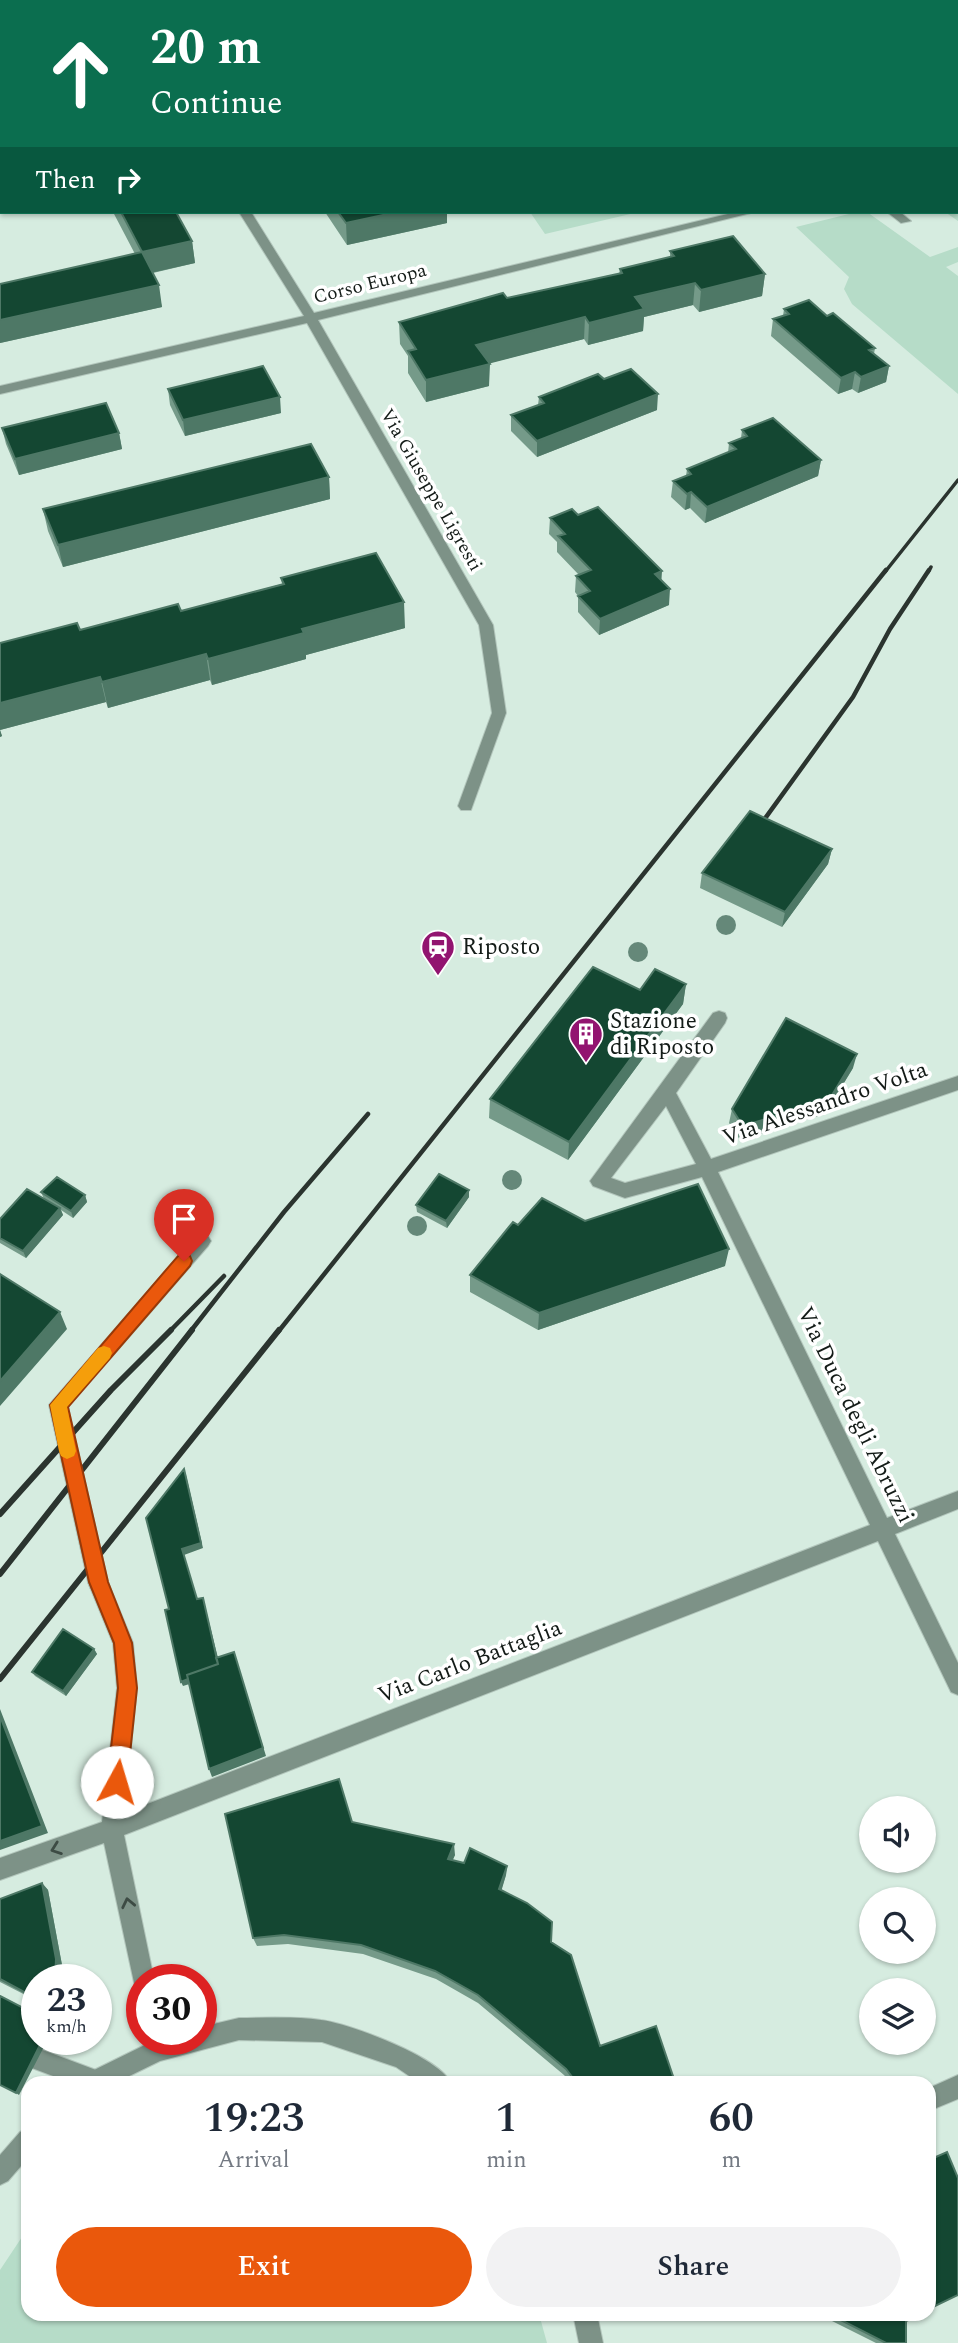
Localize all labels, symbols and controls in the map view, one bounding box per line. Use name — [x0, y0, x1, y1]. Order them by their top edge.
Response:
text: 20 m — [150, 11, 261, 86]
icon: ahead — [35, 28, 126, 119]
text: Continue — [150, 79, 283, 128]
text: Then — [35, 160, 95, 200]
icon: right — [109, 161, 147, 199]
street label: Corso Europa — [310, 256, 430, 312]
street label: Via Giuseppe Ligresti — [372, 403, 490, 577]
station icon: Riposto — [419, 928, 457, 977]
place label: Riposto — [462, 930, 540, 965]
place label: Stazione di Riposto — [610, 1004, 714, 1065]
building icon: Stazione di Riposto — [567, 1015, 605, 1064]
street label: Via Alessandro Volta — [718, 1052, 932, 1156]
pin — [154, 1189, 214, 1261]
icon: arrive — [165, 1200, 203, 1238]
street label: Via Duca degli Abruzzi — [787, 1301, 923, 1529]
street label: Via Carlo Battaglia — [373, 1611, 567, 1713]
position arrow — [80, 1745, 154, 1819]
map controls — [859, 1796, 936, 2055]
button: sound — [859, 1796, 936, 1873]
one-way arrow — [50, 1841, 63, 1855]
button: search — [859, 1887, 936, 1964]
one-way arrow — [121, 1897, 136, 1909]
speed limit sign: 30 — [126, 1964, 217, 2055]
text: 23 — [47, 1974, 86, 2027]
button: layers — [859, 1978, 936, 2055]
text: km/h — [46, 2013, 87, 2040]
text: 19:23 — [203, 2087, 304, 2150]
text: 1 — [495, 2087, 518, 2150]
text: 60 — [709, 2087, 754, 2150]
text: Arrival — [218, 2143, 290, 2178]
text: min — [486, 2143, 527, 2178]
text: m — [721, 2143, 741, 2178]
button: Exit — [56, 2227, 472, 2307]
button: Share — [486, 2227, 901, 2307]

